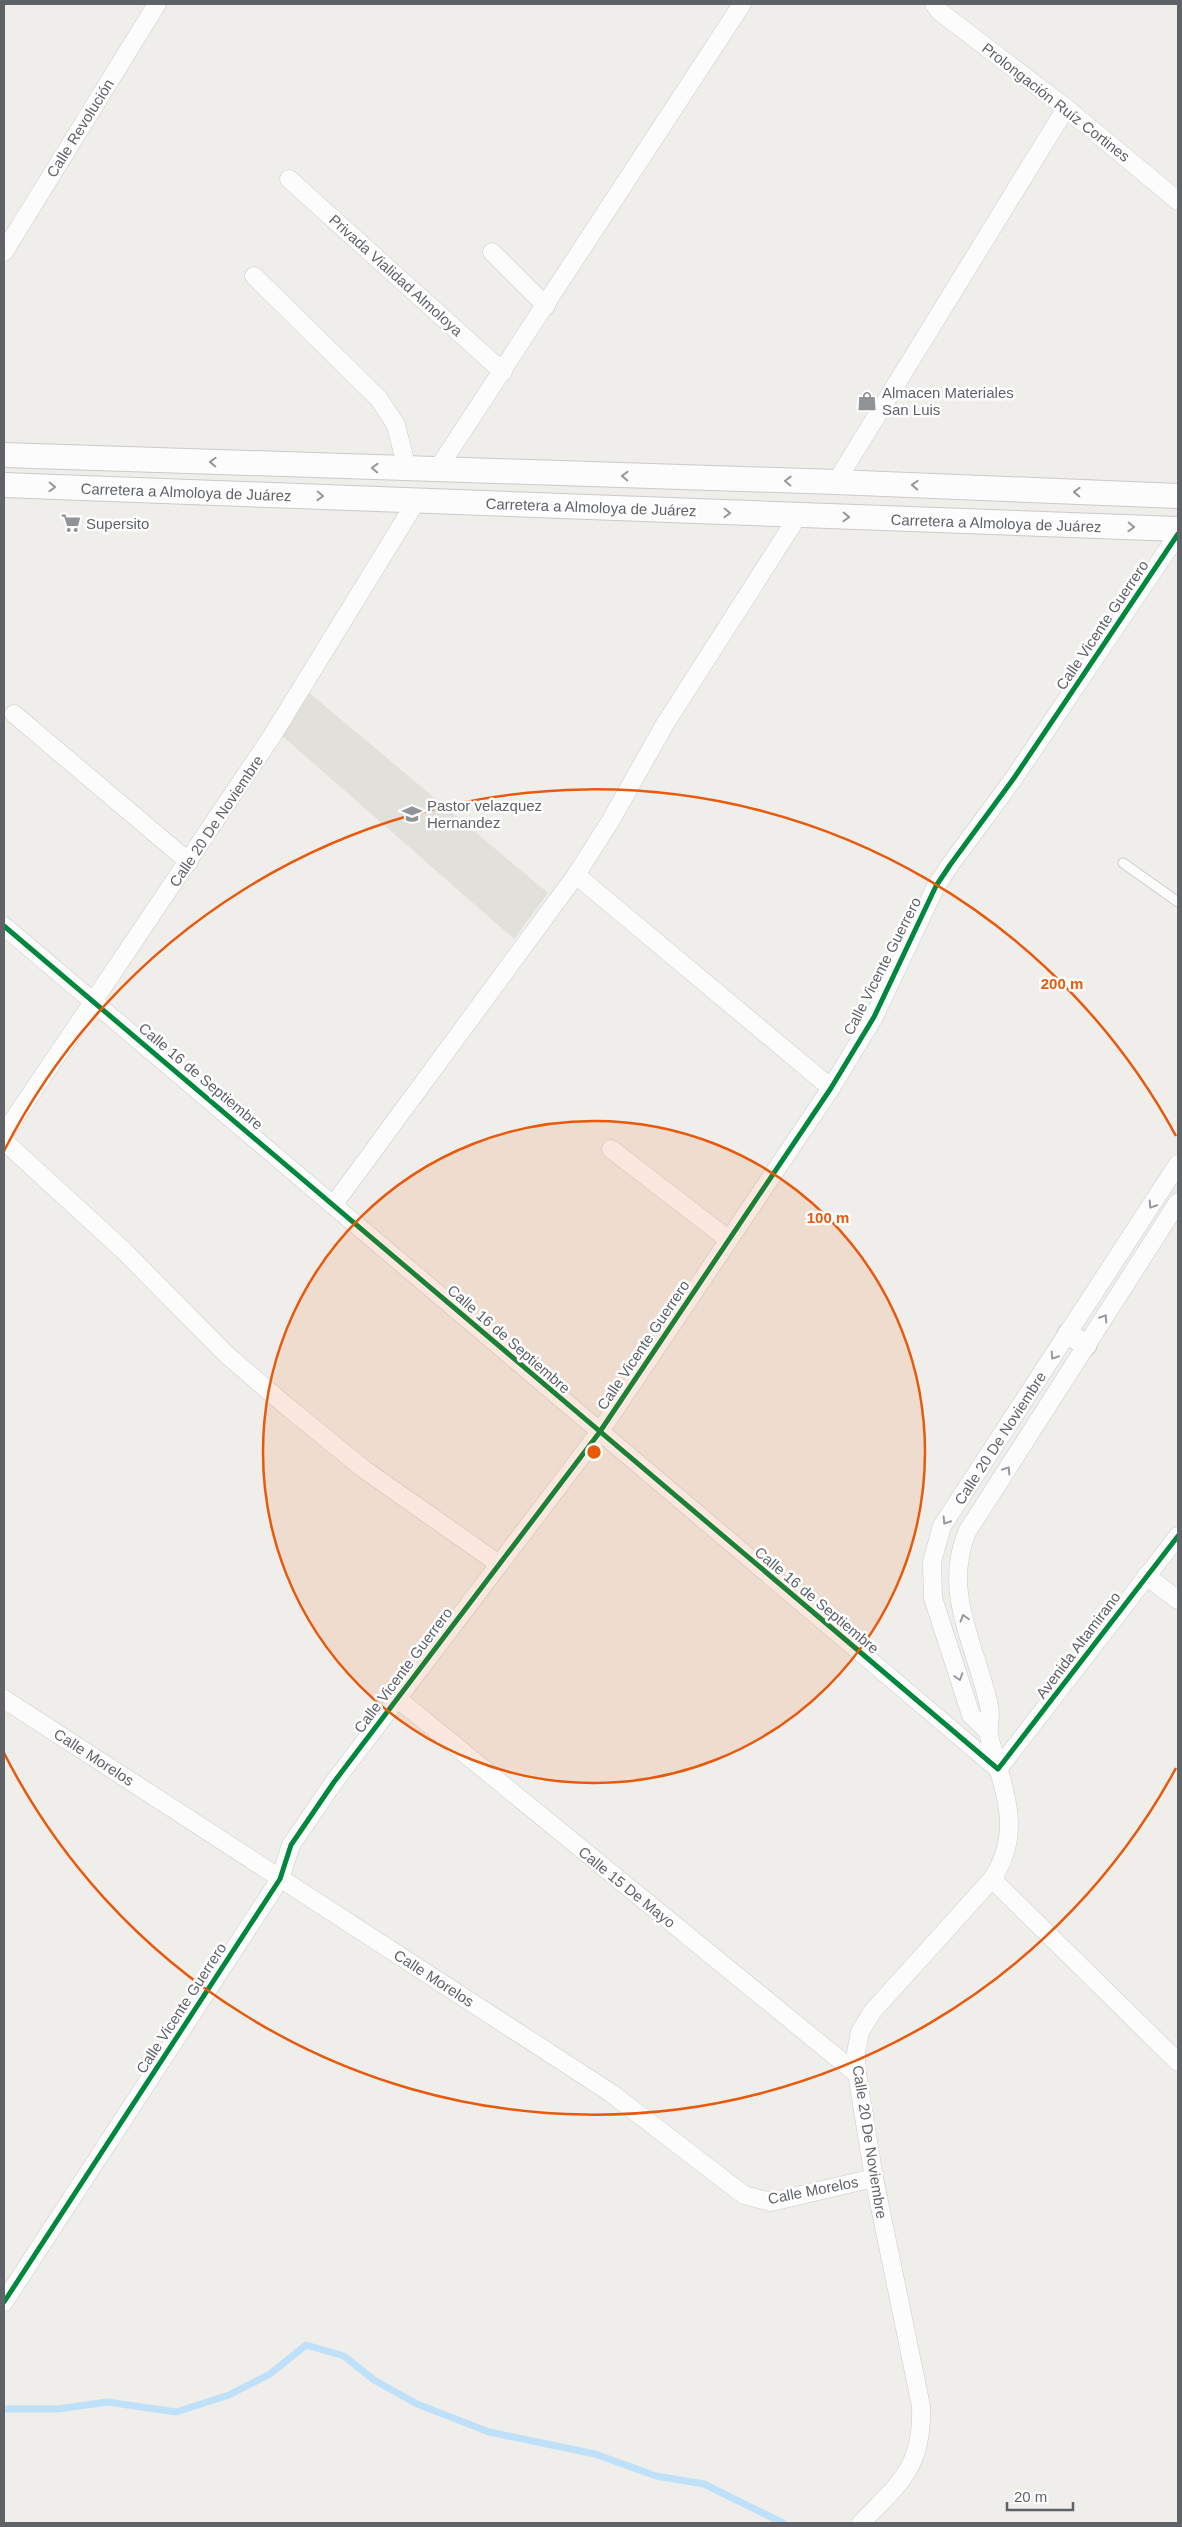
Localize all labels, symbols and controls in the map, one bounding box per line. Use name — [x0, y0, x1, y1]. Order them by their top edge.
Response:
street label: Prolongación Ruíz Cortines — [979, 39, 1133, 165]
street label: Calle Revolución — [43, 76, 117, 180]
street label: Privada Vialidad Almoloya — [326, 211, 467, 340]
place label: Almacen Materiales San Luis — [882, 384, 1014, 418]
shop icon: Almacen Materiales San Luis — [856, 390, 878, 412]
one-way arrow — [209, 457, 217, 468]
one-way arrow — [371, 462, 379, 473]
one-way arrow — [621, 471, 629, 482]
one-way arrow — [783, 476, 791, 486]
street label: Carretera a Almoloya de Juárez — [80, 480, 292, 504]
one-way arrow — [910, 480, 918, 491]
one-way arrow — [49, 482, 57, 493]
one-way arrow — [1073, 486, 1081, 497]
one-way arrow — [316, 491, 324, 502]
street label: Carretera a Almoloya de Juárez — [485, 495, 697, 519]
one-way arrow — [723, 507, 731, 518]
street label: Carretera a Almoloya de Juárez — [890, 511, 1102, 535]
supermarket icon: Supersito — [60, 512, 82, 534]
one-way arrow — [843, 512, 851, 523]
place label: Supersito — [86, 515, 149, 532]
one-way arrow — [1127, 522, 1135, 533]
street label: Calle Vicente Guerrero — [1052, 557, 1152, 693]
street label: Calle 20 De Noviembre — [166, 752, 266, 890]
place label: Pastor velazquez Hernandez — [427, 797, 542, 831]
school or university icon: Pastor velazquez Hernandez — [401, 803, 423, 825]
street label: Calle Vicente Guerrero — [840, 894, 924, 1038]
text: 200 m — [1041, 975, 1083, 992]
street label: Calle 16 de Septiembre — [135, 1019, 267, 1133]
one-way arrow — [1149, 1199, 1158, 1208]
text: 100 m — [807, 1209, 849, 1226]
street label: Calle Vicente Guerrero — [593, 1277, 693, 1413]
street label: Calle 16 de Septiembre — [444, 1281, 574, 1397]
one-way arrow — [1098, 1315, 1107, 1324]
one-way arrow — [1051, 1350, 1060, 1359]
street label: Calle 20 De Noviembre — [951, 1368, 1049, 1508]
centre of rings — [585, 1443, 603, 1461]
one-way arrow — [1000, 1466, 1010, 1475]
one-way arrow — [943, 1516, 952, 1525]
street label: Calle 16 de Septiembre — [751, 1543, 883, 1657]
street label: Avenida Altamirano — [1032, 1588, 1124, 1702]
street label: Calle Vicente Guerrero — [350, 1604, 456, 1736]
one-way arrow — [960, 1615, 970, 1623]
one-way arrow — [953, 1672, 963, 1681]
street label: Calle Morelos — [51, 1725, 137, 1789]
street label: Calle 15 De Mayo — [575, 1843, 679, 1931]
street label: Calle Vicente Guerrero — [132, 1940, 230, 2076]
street label: Calle Morelos — [391, 1946, 477, 2010]
street label: Calle 20 De Noviembre — [849, 2064, 891, 2220]
street label: Calle Morelos — [766, 2173, 860, 2207]
scale bar — [1007, 2480, 1073, 2512]
text: 20 m — [1014, 2488, 1047, 2505]

